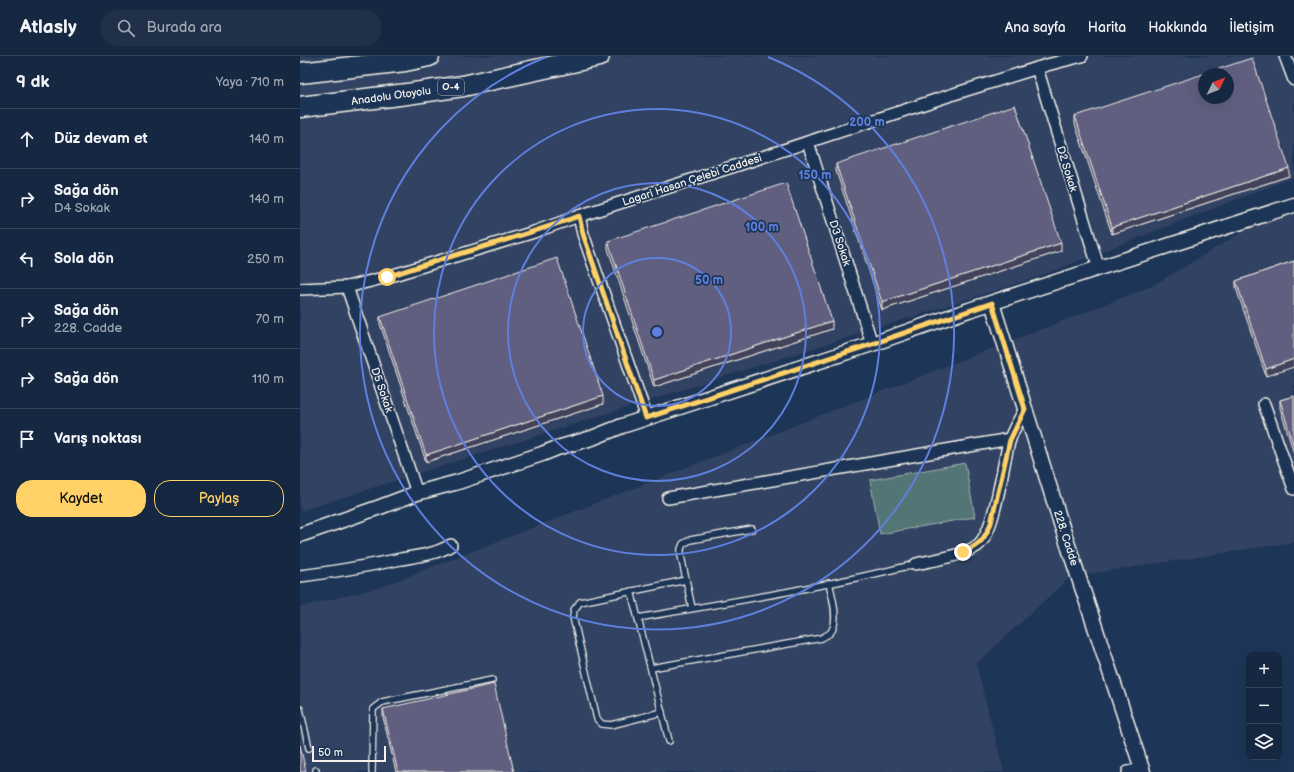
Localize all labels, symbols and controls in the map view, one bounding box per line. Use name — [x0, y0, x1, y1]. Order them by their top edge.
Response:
search box — [101, 10, 381, 46]
text: Atlasly — [20, 16, 77, 39]
icon: search — [115, 17, 137, 39]
text: Burada ara — [147, 18, 222, 37]
text: Ana sayfa — [1005, 19, 1066, 36]
text: Harita — [1088, 19, 1126, 36]
text: Hakkında — [1148, 19, 1207, 36]
text: İletişim — [1229, 19, 1274, 36]
north arrow — [1198, 68, 1234, 104]
text: 9 dk — [16, 72, 49, 92]
text: Yaya · 710 m — [216, 74, 284, 90]
road number: O-4 — [438, 79, 464, 95]
street label: Anadolu Otoyolu — [350, 84, 432, 108]
text: 200 m — [849, 115, 885, 130]
icon: ahead — [16, 128, 38, 150]
text: Düz devam et — [54, 129, 148, 148]
text: 140 m — [249, 131, 284, 147]
street label: D2 Sokak — [1054, 145, 1080, 194]
street label: Lagari Hasan Çelebi Caddesi — [621, 151, 764, 209]
text: 150 m — [799, 168, 831, 183]
text: Sağa dön — [54, 181, 119, 200]
icon: right — [16, 188, 38, 210]
text: 140 m — [249, 191, 284, 207]
text: D4 Sokak — [54, 200, 110, 216]
street label: D3 Sokak — [827, 219, 854, 268]
text: 100 m — [745, 220, 779, 235]
icon: left — [16, 248, 38, 270]
text: Sola dön — [54, 249, 114, 268]
text: 250 m — [247, 251, 284, 267]
route start — [378, 268, 396, 286]
text: 50 m — [695, 273, 723, 288]
text: Sağa dön — [54, 301, 119, 320]
icon: right — [16, 308, 38, 330]
text: 70 m — [256, 311, 284, 327]
text: 228. Cadde — [54, 320, 122, 336]
centre of rings — [650, 325, 664, 339]
street label: D5 Sokak — [368, 366, 396, 415]
icon: right — [16, 368, 38, 390]
text: Sağa dön — [54, 369, 119, 388]
text: 110 m — [252, 371, 284, 387]
icon: arrive — [16, 428, 38, 450]
text: Varış noktası — [54, 429, 141, 448]
button: Kaydet — [16, 480, 146, 517]
button: Paylaş — [154, 480, 284, 517]
street label: 228. Cadde — [1051, 509, 1081, 568]
route end — [954, 543, 972, 561]
map controls — [1246, 652, 1282, 760]
button: + — [1246, 652, 1282, 688]
button: − — [1246, 688, 1282, 724]
button: layers — [1246, 724, 1282, 760]
scale bar — [312, 744, 386, 763]
text: 50 m — [318, 746, 343, 759]

